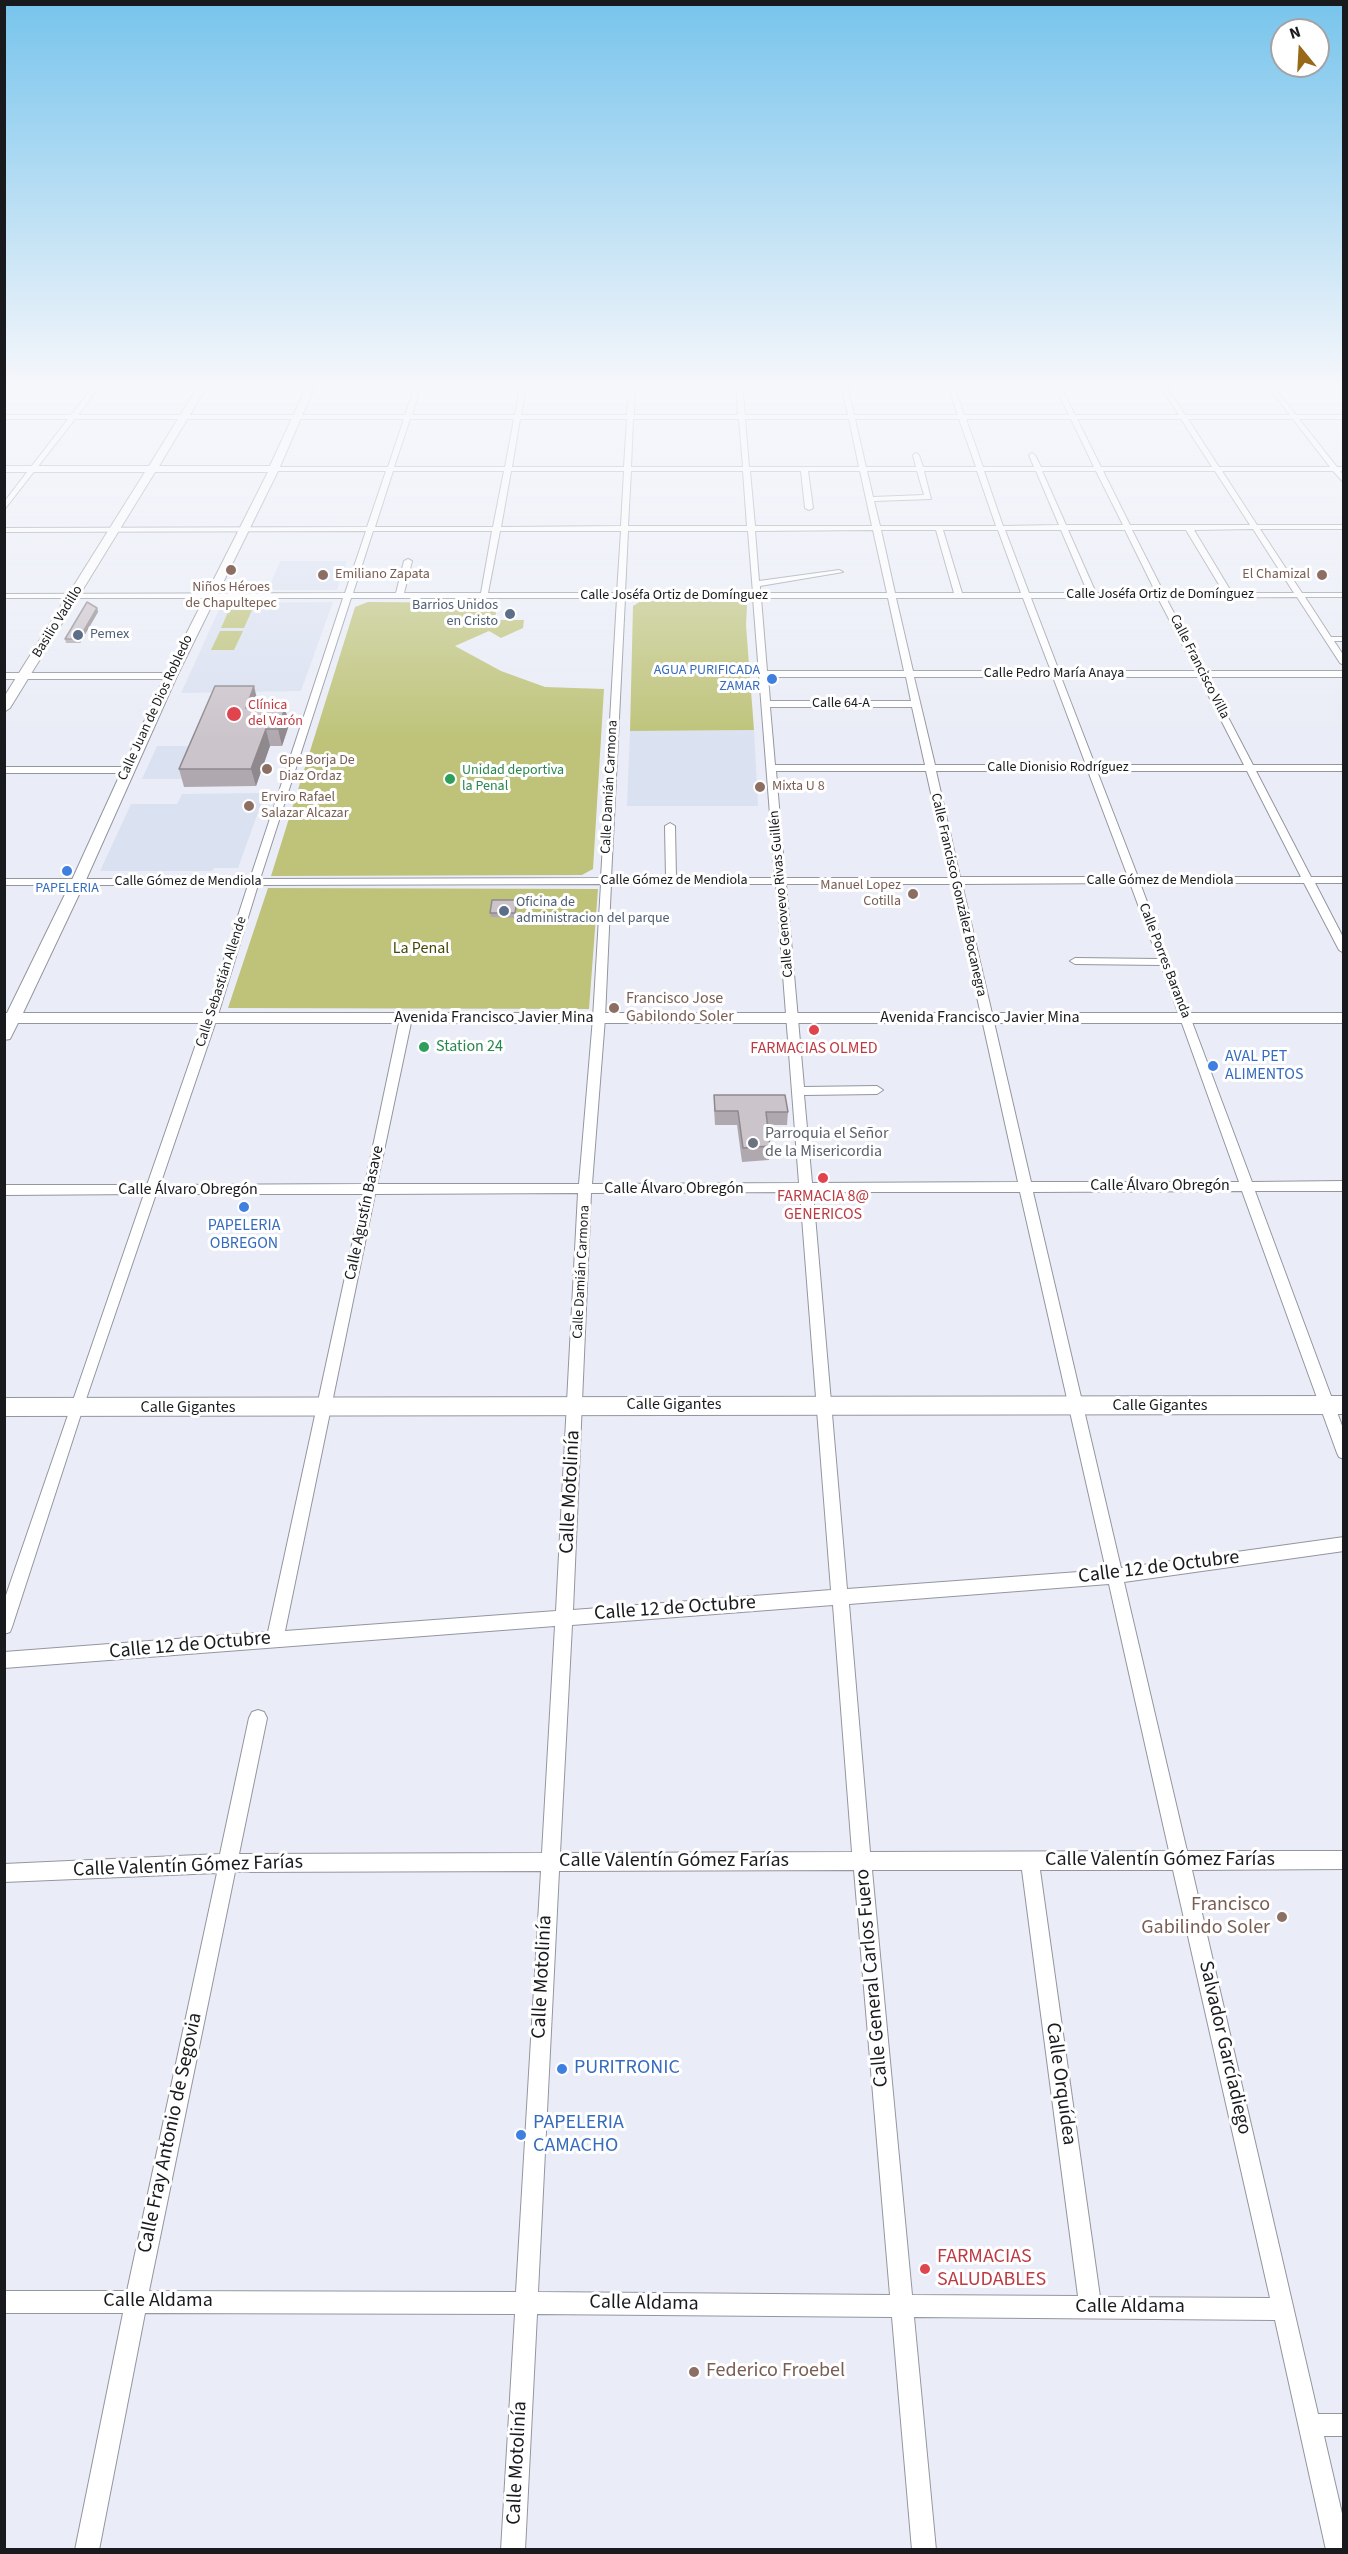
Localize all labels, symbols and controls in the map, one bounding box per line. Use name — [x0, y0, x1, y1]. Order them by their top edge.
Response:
north arrow — [1270, 18, 1330, 78]
text: N — [1287, 21, 1304, 45]
marker: Niños Héroes de Chapultepec — [224, 563, 238, 577]
place label: Emiliano Zapata — [335, 567, 430, 583]
place label: El Chamizal — [1242, 567, 1310, 583]
marker: Emiliano Zapata — [316, 568, 330, 582]
marker: El Chamizal — [1315, 568, 1329, 582]
place label: Niños Héroes de Chapultepec — [185, 580, 277, 612]
street label: Basilio Vadillo — [29, 583, 87, 661]
street label: Calle Joséfa Ortiz de Domínguez — [1066, 587, 1254, 603]
street label: Calle Joséfa Ortiz de Domínguez — [580, 588, 768, 604]
place label: Barrios Unidos en Cristo — [412, 598, 498, 630]
marker: Barrios Unidos en Cristo — [503, 607, 517, 621]
street label: Calle Francisco Villa — [1165, 612, 1233, 722]
place label: Pemex — [90, 627, 129, 643]
marker: Pemex — [71, 628, 85, 642]
street label: Calle Juan de Dios Robledo — [115, 633, 197, 783]
place label: AGUA PURIFICADA ZAMAR — [654, 663, 760, 696]
street label: Calle Pedro María Anaya — [984, 666, 1124, 682]
marker: AGUA PURIFICADA ZAMAR — [765, 672, 779, 686]
street label: Calle 64-A — [812, 696, 870, 712]
place label: Clínica del Varón — [248, 698, 303, 730]
marker: Clínica del Varón — [225, 705, 243, 723]
street label: Calle Damián Carmona — [598, 720, 622, 854]
place label: Gpe Borja De Diaz Ordaz — [279, 753, 355, 786]
street label: Calle Dionisio Rodríguez — [987, 760, 1129, 776]
marker: Gpe Borja De Diaz Ordaz — [260, 762, 274, 776]
place label: Unidad deportiva la Penal — [462, 763, 564, 796]
marker: Unidad deportiva la Penal — [443, 772, 457, 786]
place label: Mixta U 8 — [772, 779, 825, 795]
marker: Mixta U 8 — [753, 780, 767, 794]
place label: Erviro Rafael Salazar Alcazar — [261, 790, 349, 822]
street label: Calle Francisco González Bocanegra — [926, 792, 990, 998]
marker: Erviro Rafael Salazar Alcazar — [242, 799, 256, 813]
street label: Calle Genovevo Rivas Guillén — [766, 810, 798, 978]
marker: PAPELERIA — [60, 864, 74, 878]
street label: Calle Gómez de Mendiola — [600, 873, 748, 889]
street label: Calle Gómez de Mendiola — [1086, 873, 1234, 889]
street label: Calle Gómez de Mendiola — [114, 874, 262, 890]
place label: Manuel Lopez Cotilla — [820, 878, 901, 910]
place label: PAPELERIA — [35, 881, 99, 897]
marker: Manuel Lopez Cotilla — [906, 887, 920, 901]
place label: Oficina de administracion del parque — [516, 895, 670, 928]
street label: Calle Porres Baranda — [1134, 901, 1194, 1021]
marker: Oficina de administracion del parque — [497, 904, 511, 918]
street label: Calle Sebastián Allende — [193, 915, 251, 1049]
park label: La Penal — [393, 939, 449, 959]
place label: Francisco Jose Gabilondo Soler — [626, 989, 734, 1027]
marker: Francisco Jose Gabilondo Soler — [607, 1001, 621, 1015]
street label: Avenida Francisco Javier Mina — [394, 1008, 594, 1028]
street label: Avenida Francisco Javier Mina — [880, 1008, 1080, 1028]
marker: FARMACIAS OLMED — [807, 1023, 821, 1037]
place label: Station 24 — [436, 1037, 503, 1057]
place label: FARMACIAS OLMED — [750, 1039, 878, 1059]
marker: Station 24 — [417, 1040, 431, 1054]
place label: AVAL PET ALIMENTOS — [1225, 1047, 1303, 1085]
marker: AVAL PET ALIMENTOS — [1206, 1059, 1220, 1073]
place label: Parroquia el Señor de la Misericordia — [765, 1124, 889, 1162]
marker: Parroquia el Señor de la Misericordia — [746, 1136, 760, 1150]
street label: Calle Agustín Basave — [341, 1144, 389, 1282]
marker: FARMACIA 8@ GENERICOS — [816, 1171, 830, 1185]
street label: Calle Álvaro Obregón — [1090, 1176, 1230, 1196]
street label: Calle Álvaro Obregón — [604, 1179, 744, 1199]
street label: Calle Álvaro Obregón — [118, 1180, 258, 1200]
place label: FARMACIA 8@ GENERICOS — [777, 1187, 869, 1225]
marker: PAPELERIA OBREGON — [237, 1200, 251, 1214]
street label: Calle Damián Carmona — [570, 1205, 594, 1339]
place label: PAPELERIA OBREGON — [208, 1216, 280, 1254]
street label: Calle Gigantes — [627, 1395, 721, 1415]
street label: Calle Gigantes — [1113, 1396, 1207, 1416]
street label: Calle Gigantes — [141, 1398, 235, 1418]
street label: Calle Motolinía — [556, 1429, 586, 1555]
street label: Calle 12 de Octubre — [1077, 1546, 1241, 1590]
street label: Calle 12 de Octubre — [593, 1591, 757, 1627]
street label: Calle 12 de Octubre — [108, 1627, 272, 1665]
street label: Calle Valentín Gómez Farías — [1045, 1849, 1275, 1873]
street label: Calle Valentín Gómez Farías — [559, 1850, 789, 1874]
street label: Calle Valentín Gómez Farías — [73, 1851, 303, 1883]
street label: Calle General Carlos Fuero — [852, 1868, 894, 2088]
place label: Francisco Gabilindo Soler — [1141, 1894, 1270, 1941]
marker: Francisco Gabilindo Soler — [1275, 1910, 1289, 1924]
street label: Calle Motolinía — [528, 1914, 558, 2040]
street label: Salvador Garcíadiego — [1192, 1959, 1256, 2137]
street label: Calle Fray Antonio de Segovia — [134, 2011, 208, 2255]
street label: Calle Orquídea — [1040, 2021, 1080, 2147]
place label: PURITRONIC — [574, 2057, 680, 2081]
marker: PURITRONIC — [555, 2062, 569, 2076]
place label: PAPELERIA CAMACHO — [533, 2112, 624, 2159]
marker: PAPELERIA CAMACHO — [514, 2128, 528, 2142]
place label: FARMACIAS SALUDABLES — [937, 2246, 1046, 2293]
marker: FARMACIAS SALUDABLES — [918, 2262, 932, 2276]
street label: Calle Aldama — [103, 2290, 213, 2314]
street label: Calle Aldama — [589, 2291, 699, 2317]
street label: Calle Aldama — [1075, 2296, 1185, 2320]
place label: Federico Froebel — [706, 2360, 845, 2384]
marker: Federico Froebel — [687, 2365, 701, 2379]
street label: Calle Motolinía — [503, 2400, 533, 2526]

